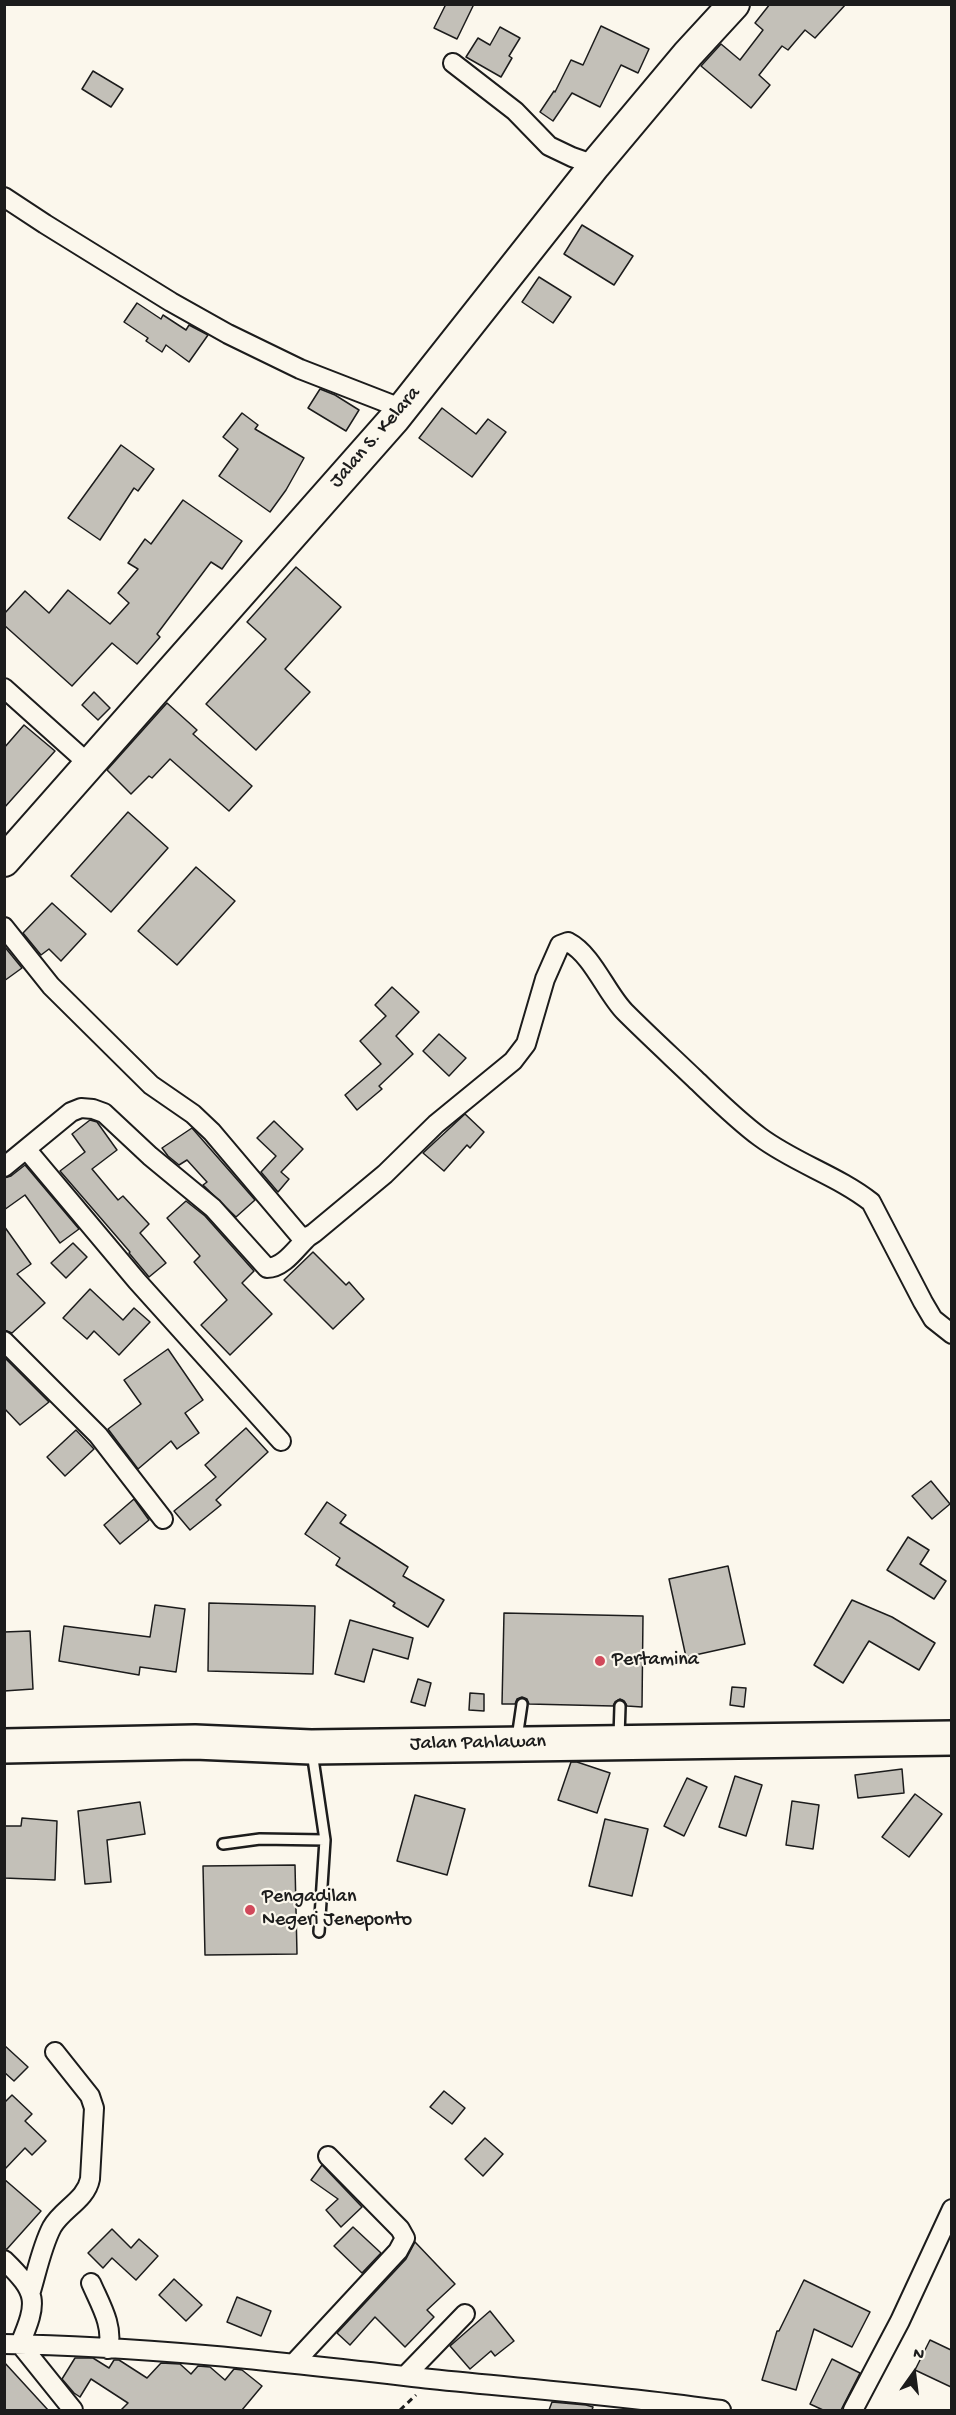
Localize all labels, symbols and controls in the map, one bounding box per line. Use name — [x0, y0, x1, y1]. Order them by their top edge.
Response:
street label: Jalan S. Kelara — [325, 382, 427, 494]
place label: Pertamina — [612, 1649, 699, 1673]
marker: Pertamina — [593, 1654, 607, 1668]
street label: Jalan Pahlawan — [410, 1731, 546, 1757]
place label: Pengadilan Negeri Jeneponto — [262, 1886, 412, 1933]
marker: Pengadilan Negeri Jeneponto — [243, 1903, 257, 1917]
north arrow — [884, 2343, 944, 2403]
text: N — [911, 2345, 926, 2366]

